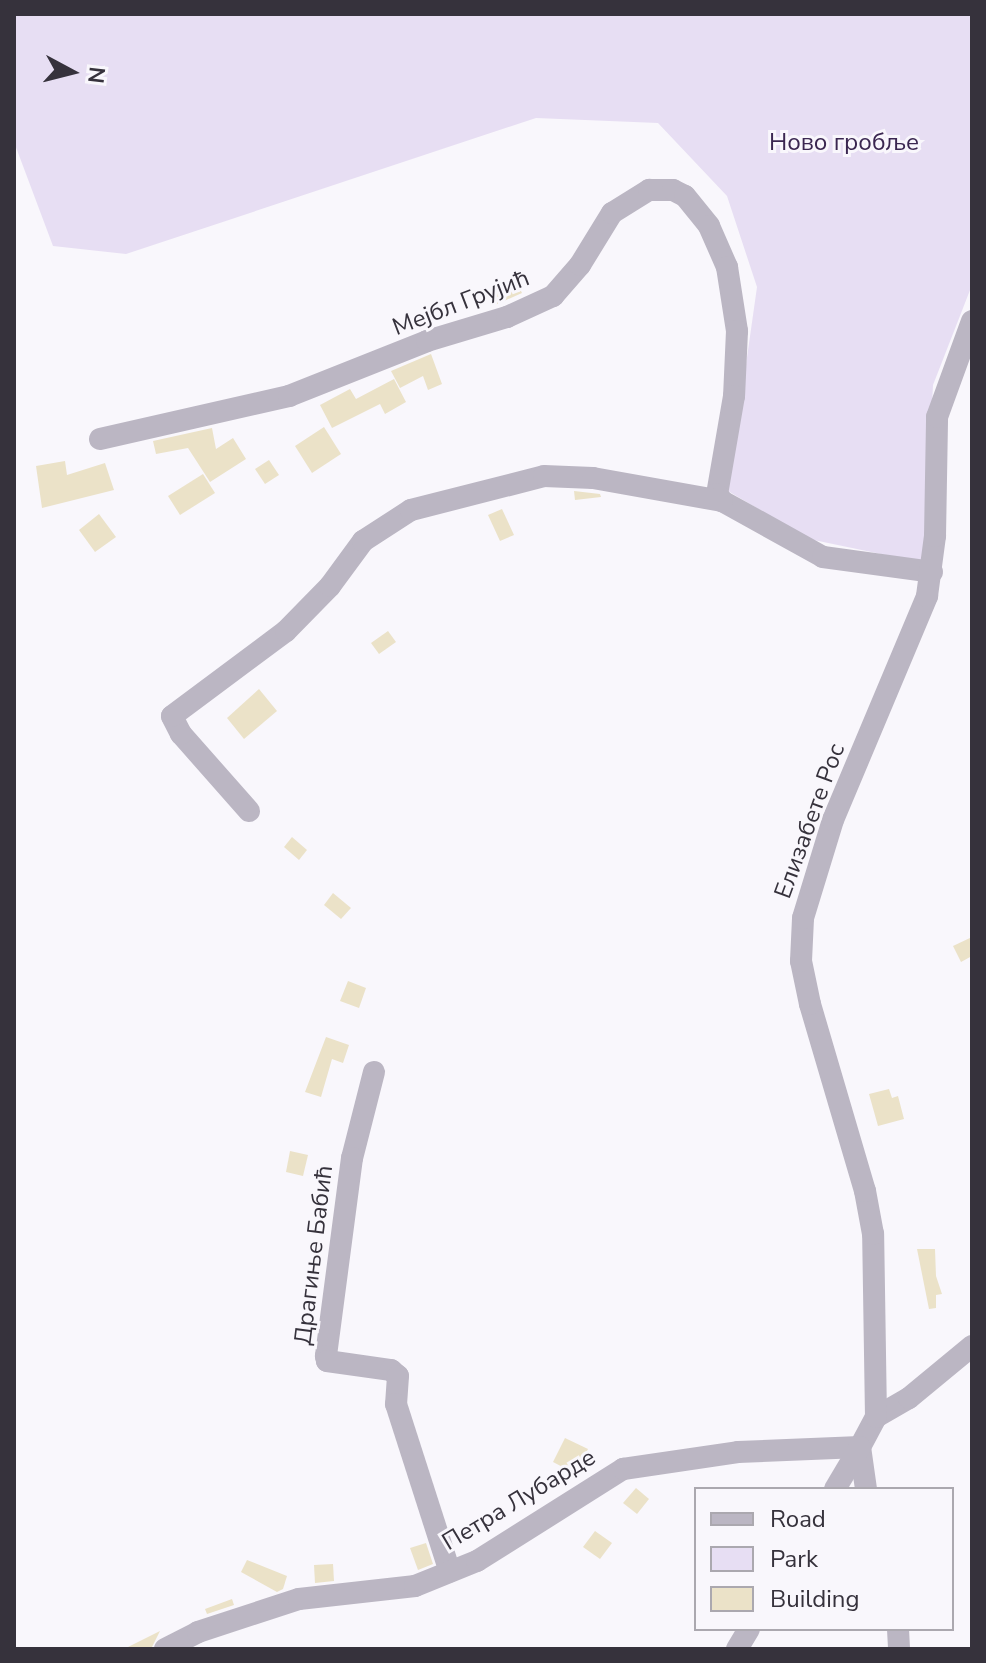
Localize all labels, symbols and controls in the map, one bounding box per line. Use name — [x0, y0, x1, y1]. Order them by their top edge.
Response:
north arrow — [32, 32, 112, 112]
text: N — [80, 65, 112, 85]
park label: Ново гробље — [769, 129, 919, 157]
street label: Мејбл Грујић — [389, 264, 533, 342]
street label: Елизабете Рос — [769, 740, 851, 902]
street label: Драгиње Бабић — [289, 1163, 339, 1347]
street label: Петра Лубарде — [437, 1443, 601, 1557]
legend — [694, 1487, 954, 1631]
text: Road — [770, 1503, 826, 1535]
text: Park — [770, 1543, 818, 1575]
text: Building — [770, 1583, 860, 1615]

